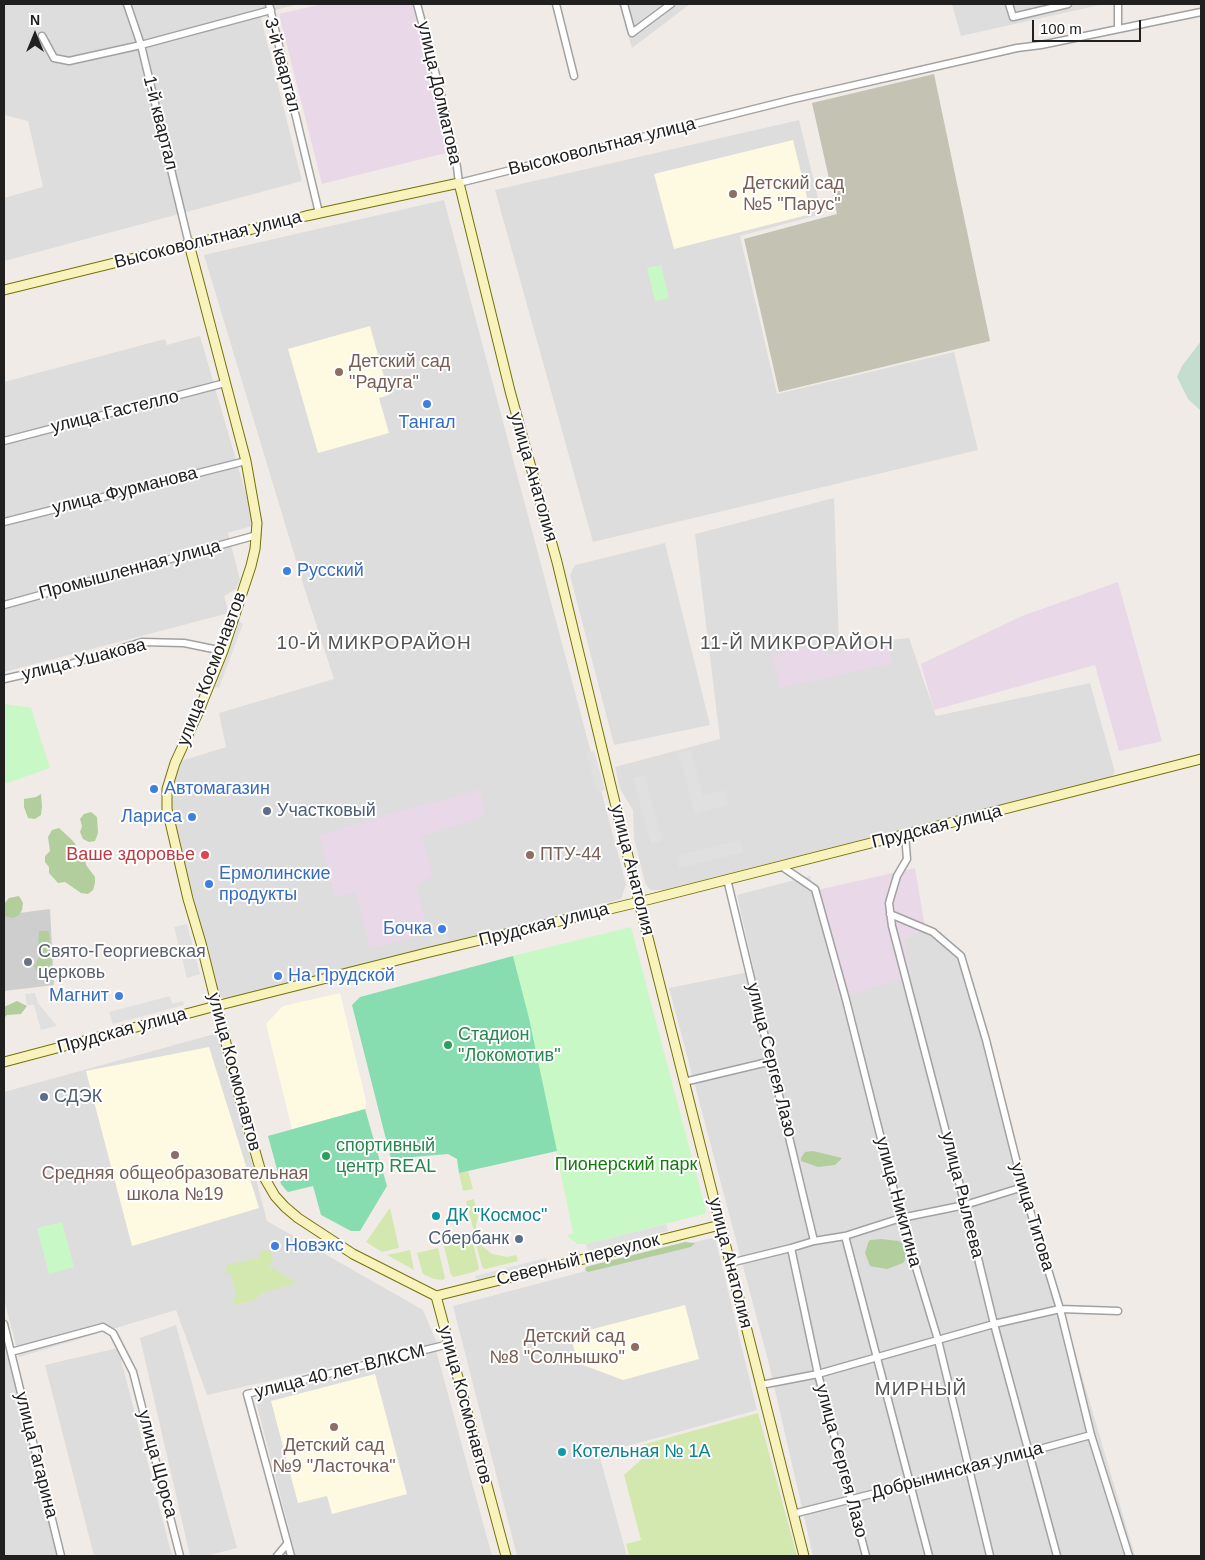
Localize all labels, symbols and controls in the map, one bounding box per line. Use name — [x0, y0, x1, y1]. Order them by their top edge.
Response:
north arrow — [10, 10, 60, 60]
scale bar — [1035, 10, 1144, 42]
text: N — [30, 12, 40, 28]
street label: 3-й квартал — [259, 16, 305, 114]
street label: улица Долматова — [412, 19, 466, 167]
text: 100 m — [1040, 20, 1082, 37]
street label: 1-й квартал — [138, 74, 182, 172]
street label: Высоковольтная улица — [506, 113, 698, 181]
place label: Детский сад №5 "Парус" — [743, 173, 844, 215]
marker: Детский сад №5 "Парус" — [727, 188, 739, 200]
street label: Высоковольтная улица — [112, 206, 304, 274]
place label: Детский сад "Радуга" — [349, 351, 450, 394]
marker: Детский сад "Радуга" — [333, 366, 345, 378]
street label: улица Гастелло — [49, 386, 181, 438]
marker: Тангал — [421, 398, 433, 410]
street label: улица Анатолия — [504, 410, 562, 544]
place label: Тангал — [399, 412, 455, 434]
street label: улица Фурманова — [50, 463, 200, 519]
street label: Промышленная улица — [37, 535, 223, 605]
place label: Русский — [297, 560, 364, 582]
marker: Русский — [281, 565, 293, 577]
street label: улица Космонавтов — [173, 589, 251, 749]
district label: 10-Й МИКРОРАЙОН — [275, 633, 473, 655]
district label: 11-Й МИКРОРАЙОН — [698, 633, 896, 655]
street label: улица Ушакова — [20, 634, 148, 686]
place label: Автомагазин — [164, 778, 270, 800]
marker: Автомагазин — [148, 783, 160, 795]
place label: Участковый — [277, 800, 376, 822]
street label: Прудская улица — [870, 800, 1004, 854]
street label: улица Анатолия — [605, 802, 659, 938]
marker: Участковый — [261, 805, 273, 817]
place label: Лариса — [121, 806, 182, 828]
marker: Лариса — [186, 811, 198, 823]
place label: Ваше здоровье — [66, 844, 195, 866]
place label: ПТУ-44 — [540, 844, 601, 866]
marker: Ваше здоровье — [199, 849, 211, 861]
marker: ПТУ-44 — [524, 849, 536, 861]
place label: Ермолинские продукты — [219, 863, 330, 906]
marker: Ермолинские продукты — [203, 878, 215, 890]
street label: Прудская улица — [477, 898, 611, 952]
place label: Бочка — [383, 918, 432, 940]
marker: Бочка — [436, 923, 448, 935]
place label: Свято-Георгиевская церковь — [38, 941, 206, 984]
marker: Свято-Георгиевская церковь — [22, 956, 34, 968]
place label: На Прудской — [288, 965, 395, 987]
marker: На Прудской — [272, 970, 284, 982]
street label: улица Сергея Лазо — [741, 981, 801, 1139]
place label: Магнит — [49, 985, 109, 1007]
marker: Магнит — [113, 990, 125, 1002]
street label: улица Космонавтов — [202, 990, 266, 1154]
street label: Прудская улица — [55, 1003, 189, 1059]
place label: Стадион "Локомотив" — [458, 1024, 561, 1066]
marker: Стадион "Локомотив" — [442, 1039, 454, 1051]
place label: СДЭК — [54, 1086, 102, 1108]
marker: СДЭК — [38, 1091, 50, 1103]
street label: улица Рылеева — [936, 1130, 988, 1260]
place label: спортивный центр REAL — [336, 1135, 436, 1178]
street label: улица Никитина — [870, 1135, 926, 1269]
marker: Средняя общеобразовательная школа №19 — [169, 1149, 181, 1161]
marker: спортивный центр REAL — [320, 1150, 332, 1162]
park label: Пионерский парк — [555, 1154, 697, 1176]
street label: улица Титова — [1005, 1160, 1059, 1274]
place label: Средняя общеобразовательная школа №19 — [42, 1163, 308, 1206]
street label: улица Анатолия — [703, 1195, 757, 1331]
place label: ДК "Космос" — [446, 1205, 547, 1227]
marker: ДК "Космос" — [430, 1210, 442, 1222]
place label: Сбербанк — [428, 1228, 509, 1250]
street label: Северный переулок — [494, 1229, 662, 1291]
marker: Сбербанк — [513, 1233, 525, 1245]
place label: Новэкс — [285, 1235, 344, 1257]
marker: Новэкс — [269, 1240, 281, 1252]
street label: улица Космонавтов — [433, 1323, 497, 1487]
place label: Детский сад №8 "Солнышко" — [489, 1326, 625, 1368]
street label: улица 40 лет ВЛКСМ — [253, 1340, 427, 1404]
marker: Детский сад №8 "Солнышко" — [629, 1341, 641, 1353]
district label: МИРНЫЙ — [874, 1379, 968, 1401]
street label: улица Сергея Лазо — [810, 1382, 872, 1540]
street label: улица Гагарина — [10, 1390, 62, 1520]
street label: улица Щорса — [132, 1408, 182, 1520]
marker: Детский сад №9 "Ласточка" — [328, 1421, 340, 1433]
place label: Детский сад №9 "Ласточка" — [272, 1435, 396, 1478]
street label: Добрынинская улица — [869, 1438, 1045, 1504]
place label: Котельная № 1А — [572, 1441, 710, 1463]
marker: Котельная № 1А — [556, 1446, 568, 1458]

